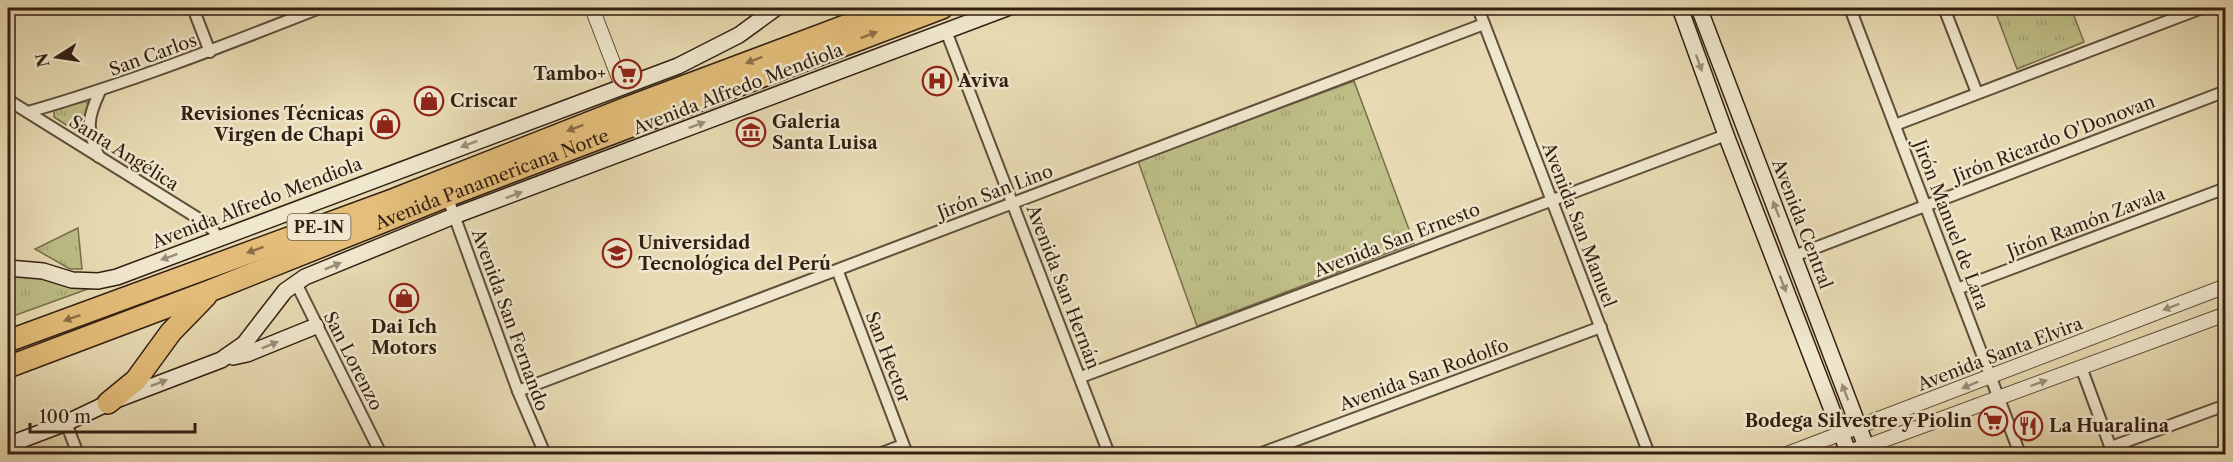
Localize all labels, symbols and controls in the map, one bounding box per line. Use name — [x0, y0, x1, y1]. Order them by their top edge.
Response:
north arrow — [27, 27, 87, 87]
street label: San Carlos — [106, 29, 200, 81]
one-way arrow — [860, 30, 878, 40]
street label: Avenida Alfredo Mendiola — [629, 39, 847, 140]
text: N — [31, 51, 54, 69]
one-way arrow — [1695, 54, 1705, 72]
one-way arrow — [744, 55, 762, 65]
supermarket icon: Tambo+ — [611, 58, 643, 90]
place label: Tambo+ — [533, 63, 606, 85]
hospital icon: Aviva — [921, 65, 953, 97]
place label: Aviva — [957, 70, 1010, 92]
shop icon: Criscar — [413, 85, 445, 117]
place label: Criscar — [450, 90, 517, 112]
street label: Jirón Ricardo O'Donovan — [1947, 90, 2158, 189]
place label: Revisiones Técnicas Virgen de Chapi — [180, 103, 365, 146]
shop icon: Revisiones Técnicas Virgen de Chapi — [369, 108, 401, 140]
street label: Santa Angélica — [65, 111, 183, 196]
place label: Galeria Santa Luisa — [772, 111, 878, 154]
museum icon: Galeria Santa Luisa — [735, 116, 767, 148]
one-way arrow — [688, 120, 706, 130]
one-way arrow — [565, 124, 583, 134]
street label: Avenida Panamericana Norte — [371, 125, 612, 235]
street label: Jirón Manuel de Lara — [1907, 134, 1994, 314]
street label: Avenida San Manuel — [1537, 138, 1621, 311]
one-way arrow — [460, 140, 478, 149]
street label: Avenida Alfredo Mendiola — [148, 153, 366, 254]
street label: Avenida Central — [1767, 155, 1837, 292]
street label: Jirón San Lino — [931, 160, 1056, 225]
street label: Jirón Ramón Zavala — [2001, 183, 2169, 264]
one-way arrow — [506, 189, 524, 199]
street label: Avenida San Ernesto — [1310, 198, 1483, 282]
one-way arrow — [1771, 200, 1781, 218]
street label: Avenida San Hernán — [1021, 201, 1105, 372]
road number: PE-1N — [288, 214, 350, 240]
street label: Avenida San Fernando — [466, 225, 553, 414]
place label: Universidad Tecnológica del Perú — [638, 232, 831, 275]
school or university icon: Universidad Tecnológica del Perú — [601, 237, 633, 269]
one-way arrow — [246, 246, 264, 256]
one-way arrow — [160, 253, 178, 263]
one-way arrow — [324, 261, 342, 270]
one-way arrow — [1779, 275, 1788, 293]
shop icon: Dai Ich Motors — [388, 282, 420, 314]
one-way arrow — [2162, 303, 2180, 312]
street label: San Lorenzo — [319, 308, 387, 414]
street label: San Hector — [861, 308, 916, 406]
street label: Avenida Santa Elvira — [1913, 312, 2086, 396]
one-way arrow — [63, 314, 81, 324]
place label: Dai Ich Motors — [371, 316, 438, 359]
street label: Avenida San Rodolfo — [1336, 334, 1512, 416]
one-way arrow — [261, 340, 279, 350]
one-way arrow — [2030, 377, 2048, 387]
one-way arrow — [150, 378, 168, 388]
one-way arrow — [1960, 381, 1978, 391]
one-way arrow — [1840, 383, 1849, 401]
scale bar — [30, 396, 195, 434]
supermarket icon: Bodega Silvestre y Piolin — [1977, 405, 2009, 437]
text: 100 m — [39, 406, 91, 428]
place label: Bodega Silvestre y Piolin — [1745, 410, 1973, 432]
restaurant icon: La Huaralina — [2012, 410, 2044, 442]
place label: La Huaralina — [2049, 415, 2170, 437]

